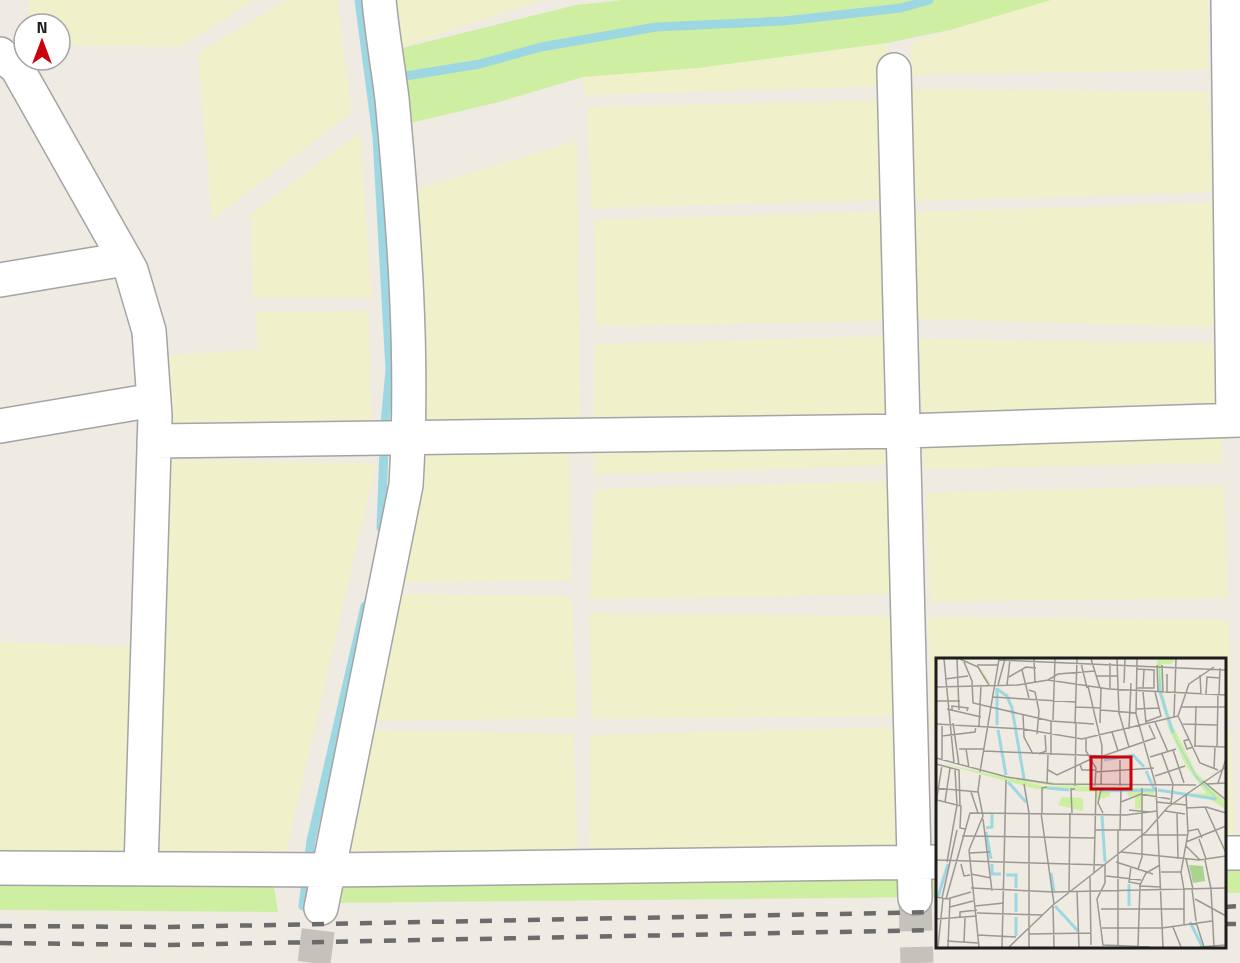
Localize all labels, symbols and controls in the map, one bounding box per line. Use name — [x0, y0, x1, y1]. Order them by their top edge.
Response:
north arrow — [12, 12, 72, 72]
text: N — [36, 15, 48, 39]
inset map — [936, 658, 1225, 948]

